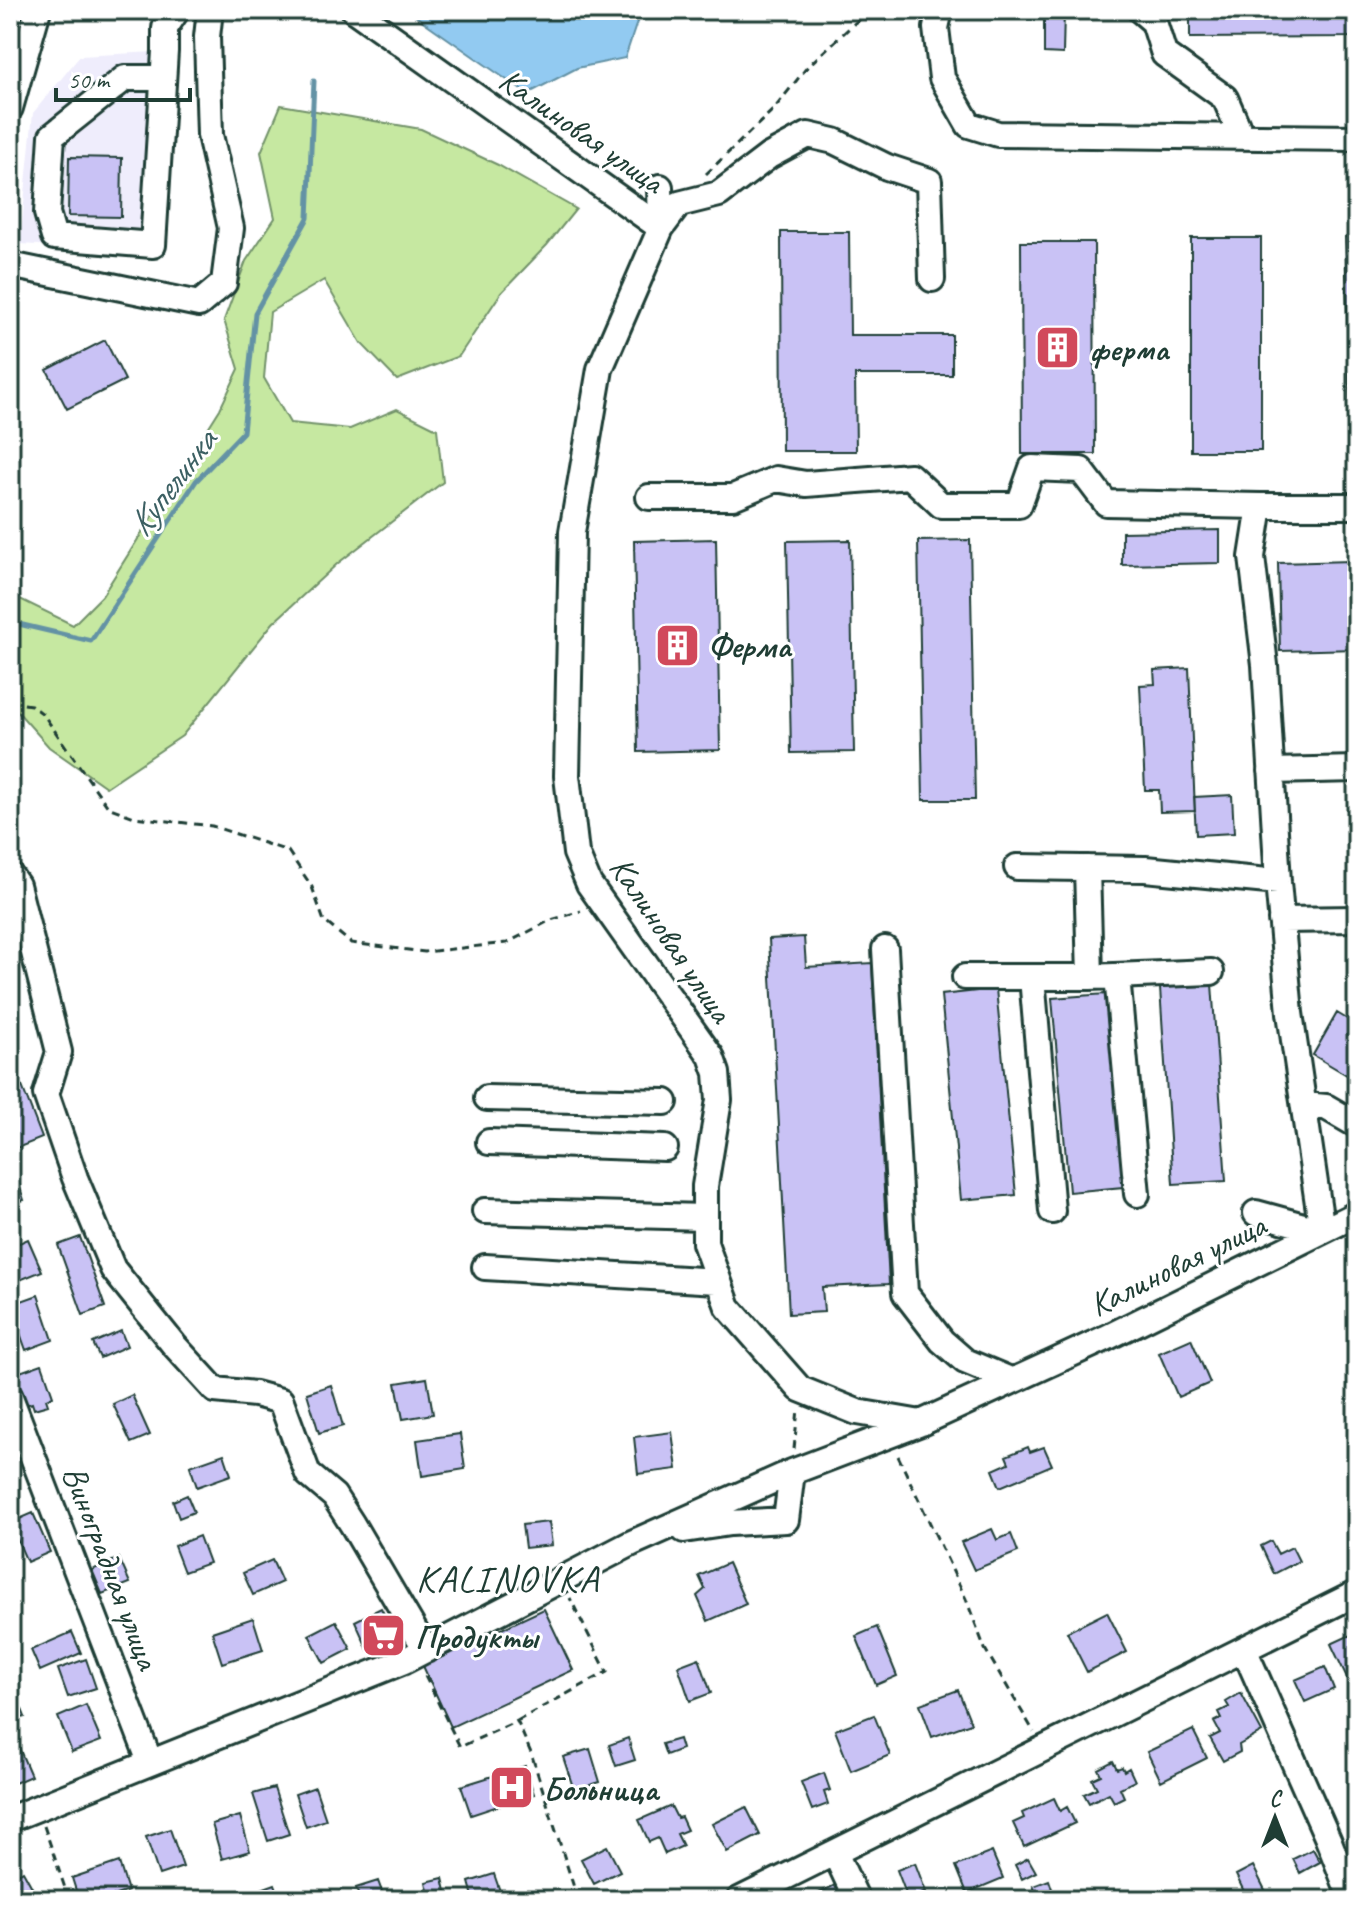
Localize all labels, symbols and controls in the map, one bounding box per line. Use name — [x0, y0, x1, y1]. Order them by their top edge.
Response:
scale bar — [56, 52, 190, 102]
street label: Калиновая улица — [491, 58, 674, 204]
text: 50 m — [68, 65, 111, 95]
building icon: ферма — [1034, 324, 1082, 372]
place label: ферма — [1089, 327, 1171, 370]
water label: Купелинка — [117, 417, 229, 545]
building icon: Ферма — [653, 621, 701, 669]
place label: Ферма — [708, 624, 793, 667]
street label: Калиновая улица — [600, 848, 744, 1032]
street label: Калиновая улица — [1082, 1202, 1275, 1326]
street label: Виноградная улица — [53, 1459, 171, 1677]
district label: KALINOVKA — [416, 1555, 600, 1602]
supermarket icon: Продукты — [360, 1612, 408, 1660]
place label: Продукты — [415, 1615, 541, 1658]
hospital icon: Больница — [488, 1764, 536, 1812]
place label: Больница — [543, 1767, 661, 1810]
north arrow — [1235, 1778, 1315, 1858]
text: С — [1270, 1785, 1284, 1813]

